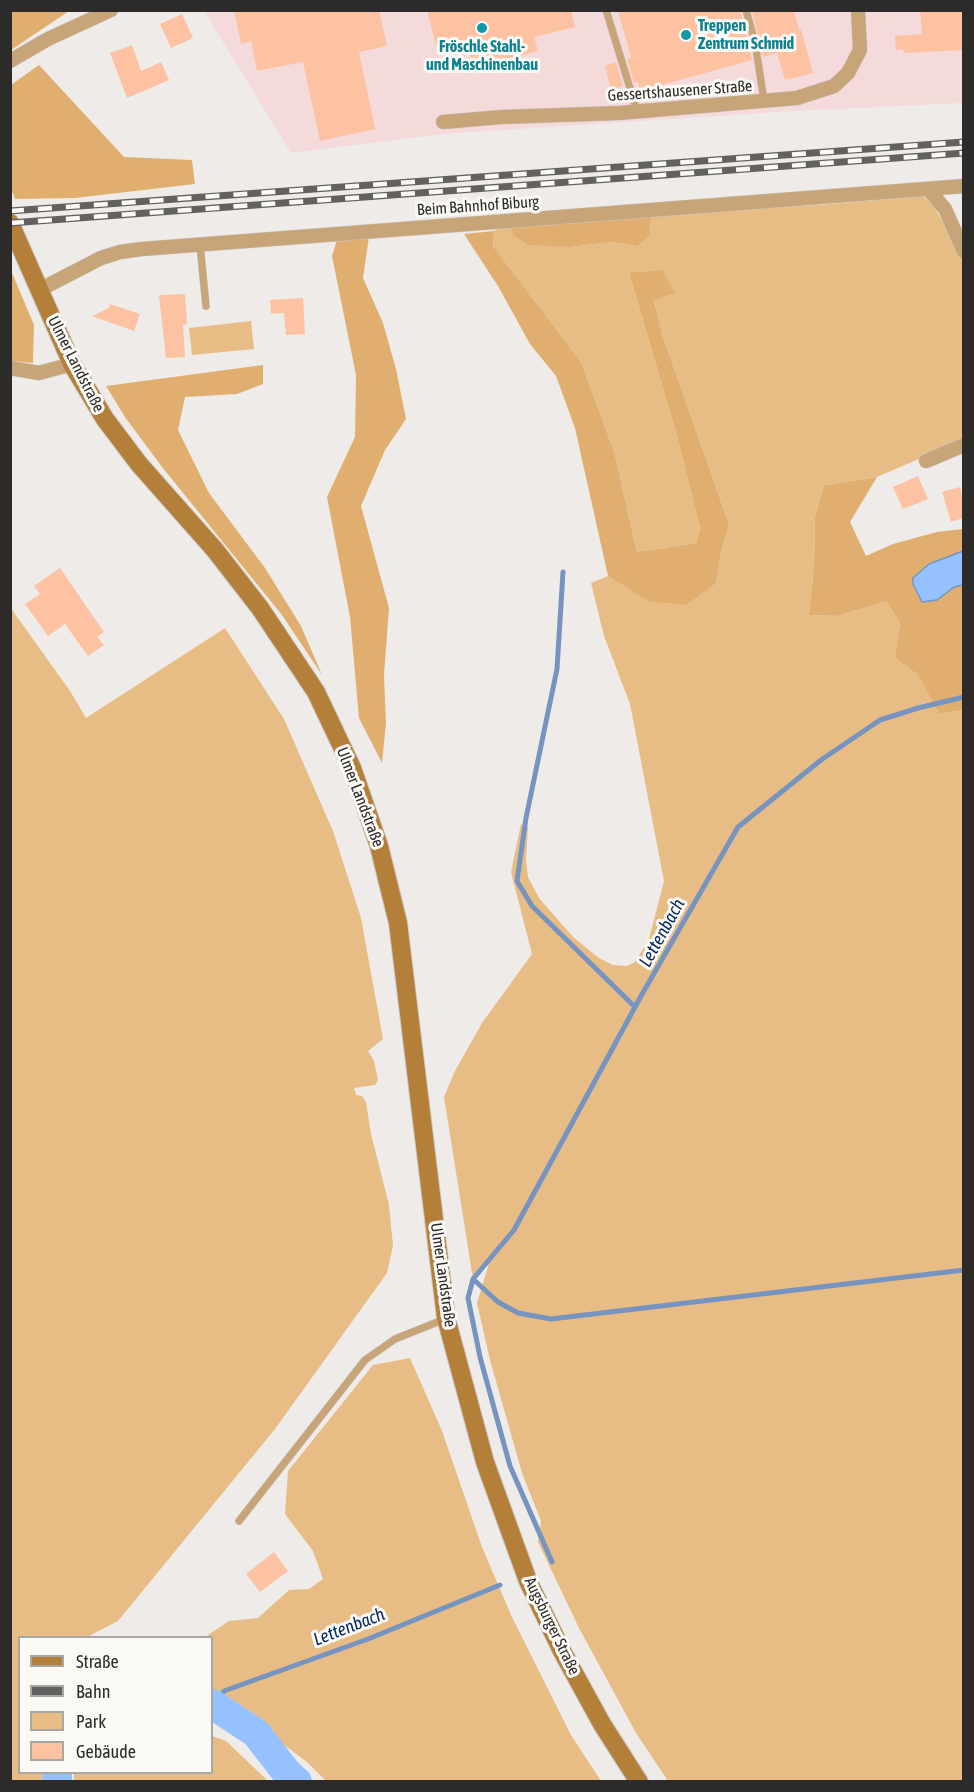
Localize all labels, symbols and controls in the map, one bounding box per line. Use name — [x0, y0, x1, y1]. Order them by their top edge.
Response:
place label: Treppen Zentrum Schmid — [698, 16, 794, 54]
marker: Fröschle Stahl- und Maschinenbau — [475, 21, 489, 35]
marker: Treppen Zentrum Schmid — [679, 28, 693, 42]
place label: Fröschle Stahl- und Maschinenbau — [426, 37, 538, 75]
street label: Gessertshausener Straße — [607, 76, 753, 106]
street label: Beim Bahnhof Biburg — [416, 192, 540, 220]
street label: Ulmer Landstraße — [44, 313, 108, 415]
street label: Ulmer Landstraße — [332, 744, 388, 850]
water label: Lettenbach — [634, 895, 690, 971]
street label: Ulmer Landstraße — [426, 1222, 460, 1328]
street label: Augsburger Straße — [520, 1574, 584, 1678]
water label: Lettenbach — [310, 1604, 388, 1650]
legend — [18, 1636, 213, 1774]
text: Straße — [76, 1651, 119, 1672]
text: Bahn — [76, 1681, 110, 1702]
text: Park — [76, 1711, 106, 1732]
text: Gebäude — [76, 1741, 136, 1762]

